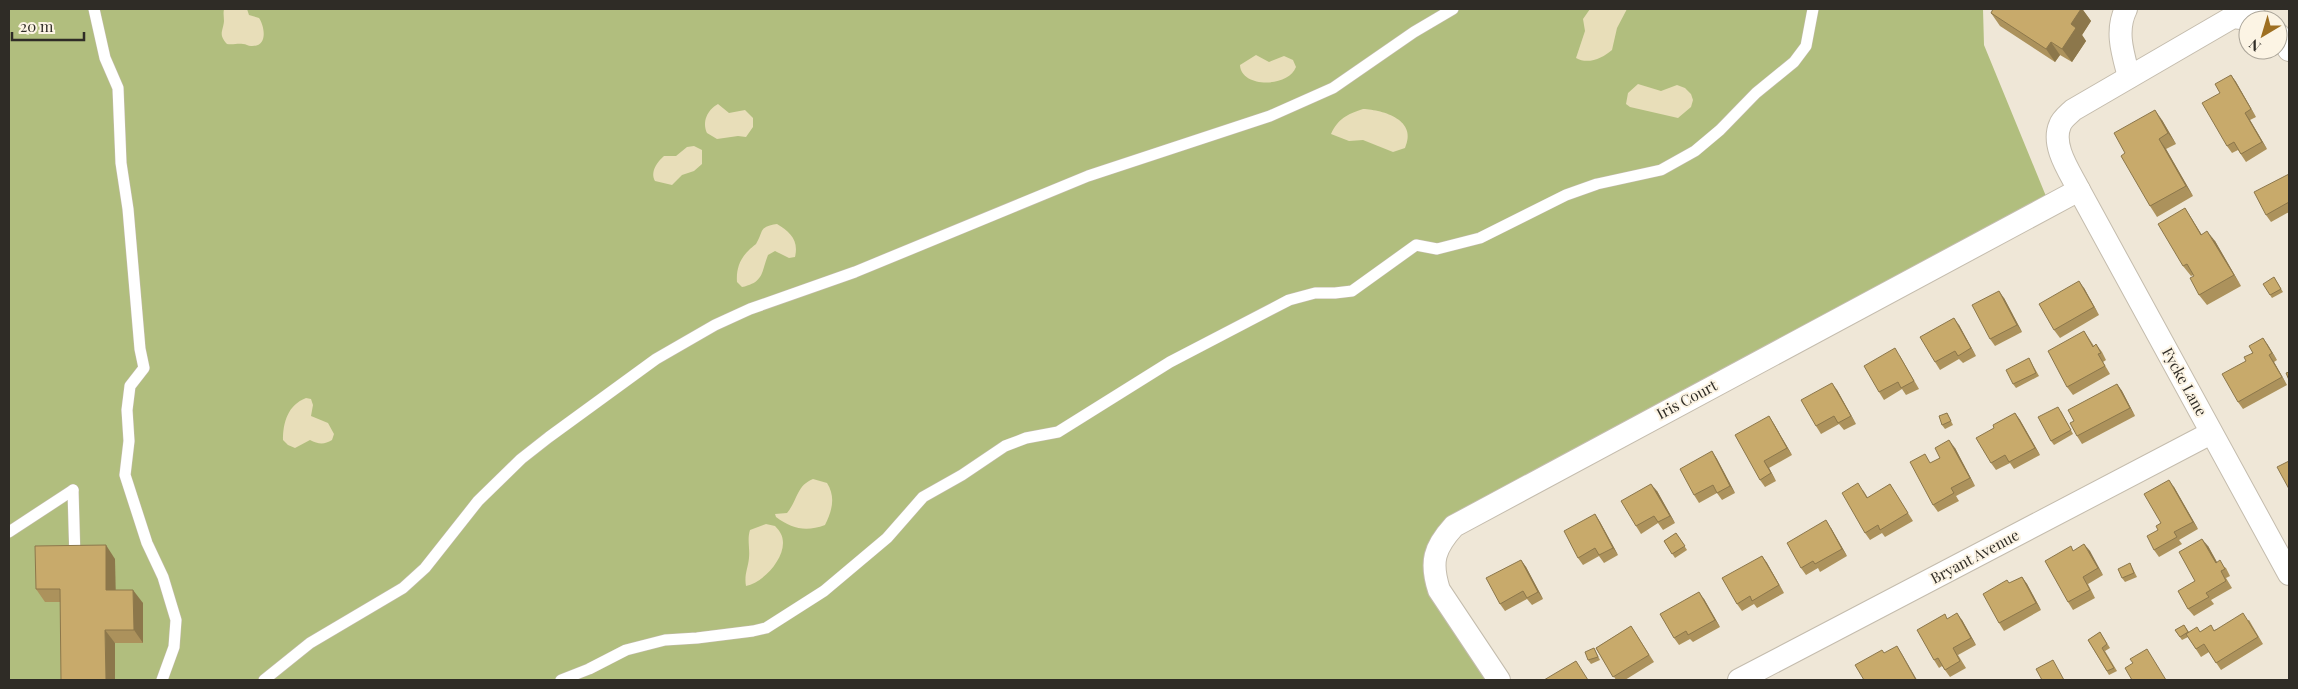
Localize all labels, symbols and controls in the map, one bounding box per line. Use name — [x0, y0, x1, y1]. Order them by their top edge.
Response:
scale bar — [12, 10, 85, 42]
north arrow — [2238, 10, 2288, 60]
text: 20 m — [20, 16, 54, 36]
text: N — [2245, 35, 2265, 56]
street label: Fycke Lane — [2158, 344, 2212, 419]
street label: Iris Court — [1653, 375, 1721, 423]
street label: Bryant Avenue — [1927, 524, 2022, 588]

